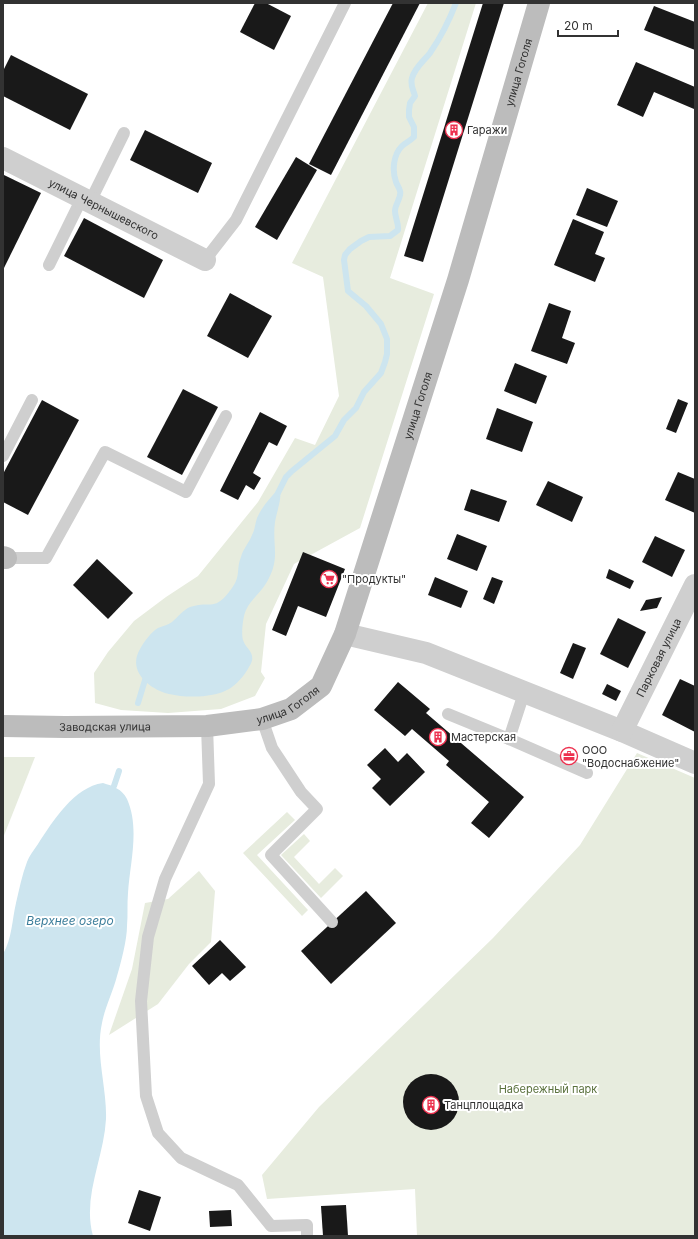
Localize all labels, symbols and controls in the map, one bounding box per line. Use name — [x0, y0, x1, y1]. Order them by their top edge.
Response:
scale bar — [558, 12, 618, 38]
text: 20 m — [564, 18, 593, 33]
street label: улица Гоголя — [502, 37, 535, 108]
building icon: Гаражи — [444, 120, 464, 140]
place label: Гаражи — [467, 123, 507, 137]
street label: улица Чернышевского — [47, 175, 162, 243]
street label: улица Гоголя — [401, 370, 435, 441]
supermarket icon: "Продукты" — [319, 569, 339, 589]
place label: "Продукты" — [342, 572, 406, 586]
street label: Парковая улица — [633, 616, 684, 699]
street label: улица Гоголя — [256, 683, 322, 727]
street label: Заводская улица — [59, 719, 151, 734]
building icon: Мастерская — [428, 727, 448, 747]
place label: Мастерская — [451, 730, 516, 744]
place label: ООО "Водоснабжение" — [582, 743, 679, 770]
office icon: ООО "Водоснабжение" — [559, 746, 579, 766]
water label: Верхнее озеро — [26, 913, 114, 928]
park label: Набережный парк — [499, 1082, 597, 1096]
building icon: Танцплощадка — [421, 1095, 441, 1115]
place label: Танцплощадка — [444, 1098, 523, 1112]

